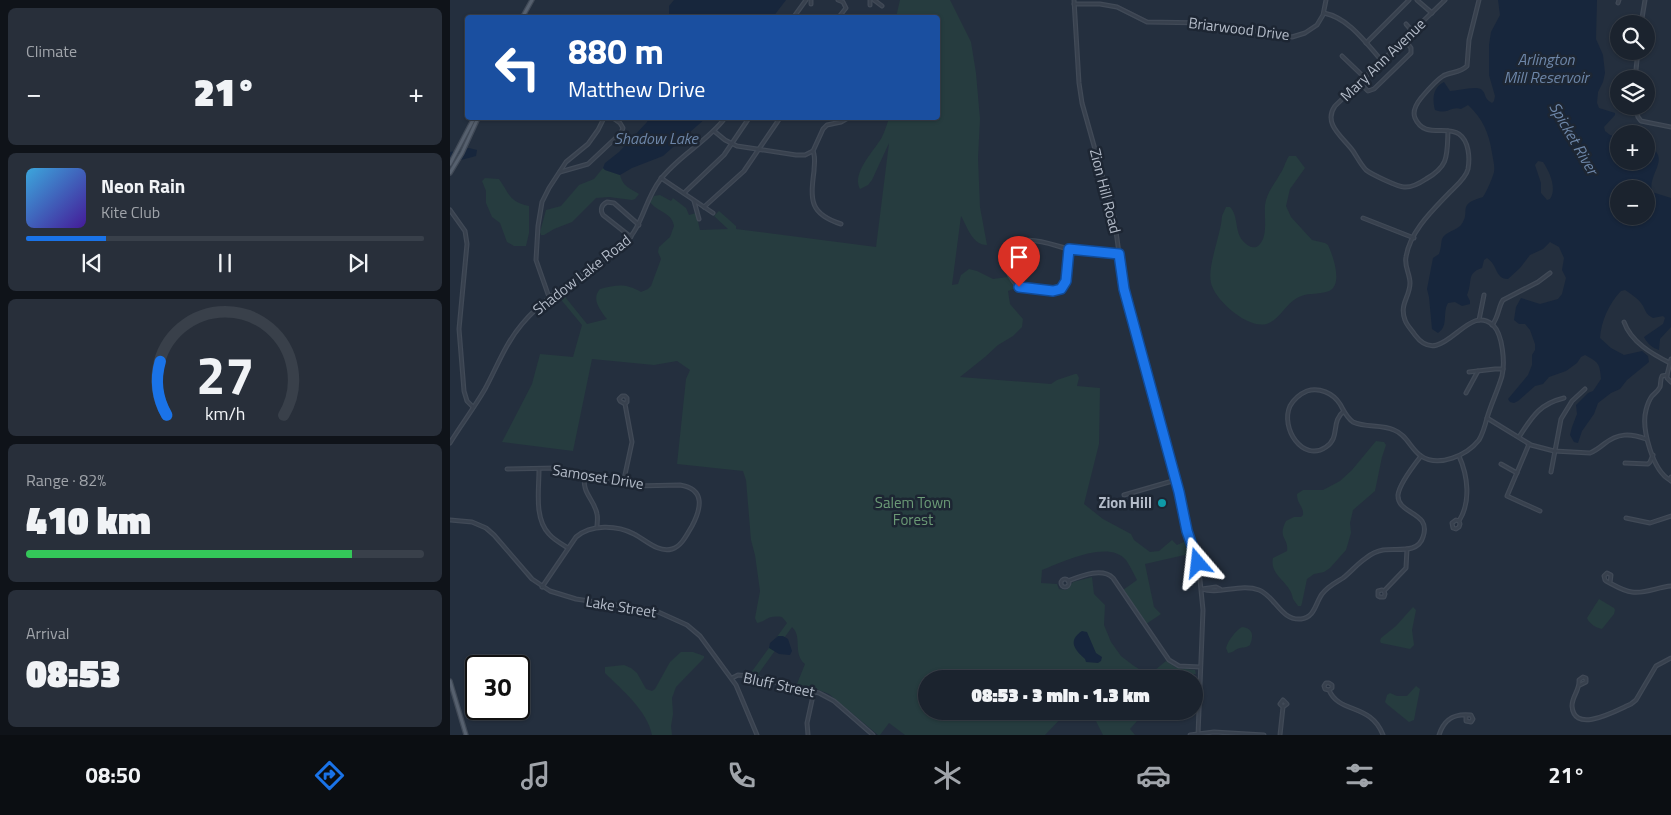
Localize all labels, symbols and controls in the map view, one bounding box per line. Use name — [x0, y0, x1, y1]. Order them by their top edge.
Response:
street label: Briarwood Drive — [1187, 11, 1291, 46]
street label: Mary Ann Avenue — [1335, 13, 1431, 107]
map controls — [1610, 15, 1655, 225]
button: search — [1610, 15, 1655, 60]
text: 880 m — [568, 24, 664, 78]
icon: left — [485, 35, 550, 100]
text: Climate — [26, 39, 77, 63]
water label: Arlington Mill Reservoir — [1503, 47, 1591, 89]
text: 21° — [194, 63, 256, 121]
button: layers — [1610, 70, 1655, 115]
text: − — [26, 71, 42, 114]
text: + — [408, 71, 424, 114]
text: Matthew Drive — [568, 72, 705, 106]
water label: Spicket River — [1543, 97, 1605, 181]
button: + — [1610, 125, 1655, 170]
water label: Shadow Lake — [614, 126, 700, 150]
street label: Zion Hill Road — [1084, 146, 1127, 236]
text: Neon Rain — [101, 171, 185, 200]
button: − — [1610, 180, 1655, 225]
text: Kite Club — [101, 200, 160, 224]
street label: Shadow Lake Road — [528, 229, 636, 320]
pin — [998, 236, 1040, 287]
icon: arrive — [1005, 243, 1033, 271]
icon: previous — [78, 249, 106, 277]
icon: pause — [211, 249, 239, 277]
icon: next — [344, 249, 372, 277]
text: 27 — [196, 335, 254, 414]
text: km/h — [205, 400, 245, 427]
street label: Samoset Drive — [551, 458, 645, 495]
text: Range · 82% — [26, 468, 106, 492]
text: 410 km — [26, 491, 151, 549]
park label: Salem Town Forest — [875, 491, 951, 531]
place label: Zion Hill — [1098, 491, 1152, 514]
marker: Zion Hill — [1156, 497, 1168, 509]
position arrow — [1171, 536, 1223, 588]
street label: Lake Street — [584, 590, 659, 624]
text: Arrival — [26, 621, 69, 645]
text: 08:53 — [26, 644, 121, 702]
speed limit sign: 30 — [465, 655, 530, 720]
street label: Bluff Street — [741, 666, 818, 703]
text: 08:53 · 3 min · 1.3 km — [971, 680, 1150, 709]
text: 08:50 — [86, 758, 140, 792]
icon: directions — [312, 758, 347, 793]
icon: music — [518, 758, 553, 793]
icon: phone — [724, 758, 759, 793]
icon: climate — [930, 758, 965, 793]
icon: car — [1136, 758, 1171, 793]
icon: filters — [1342, 758, 1377, 793]
text: 21° — [1548, 758, 1585, 792]

